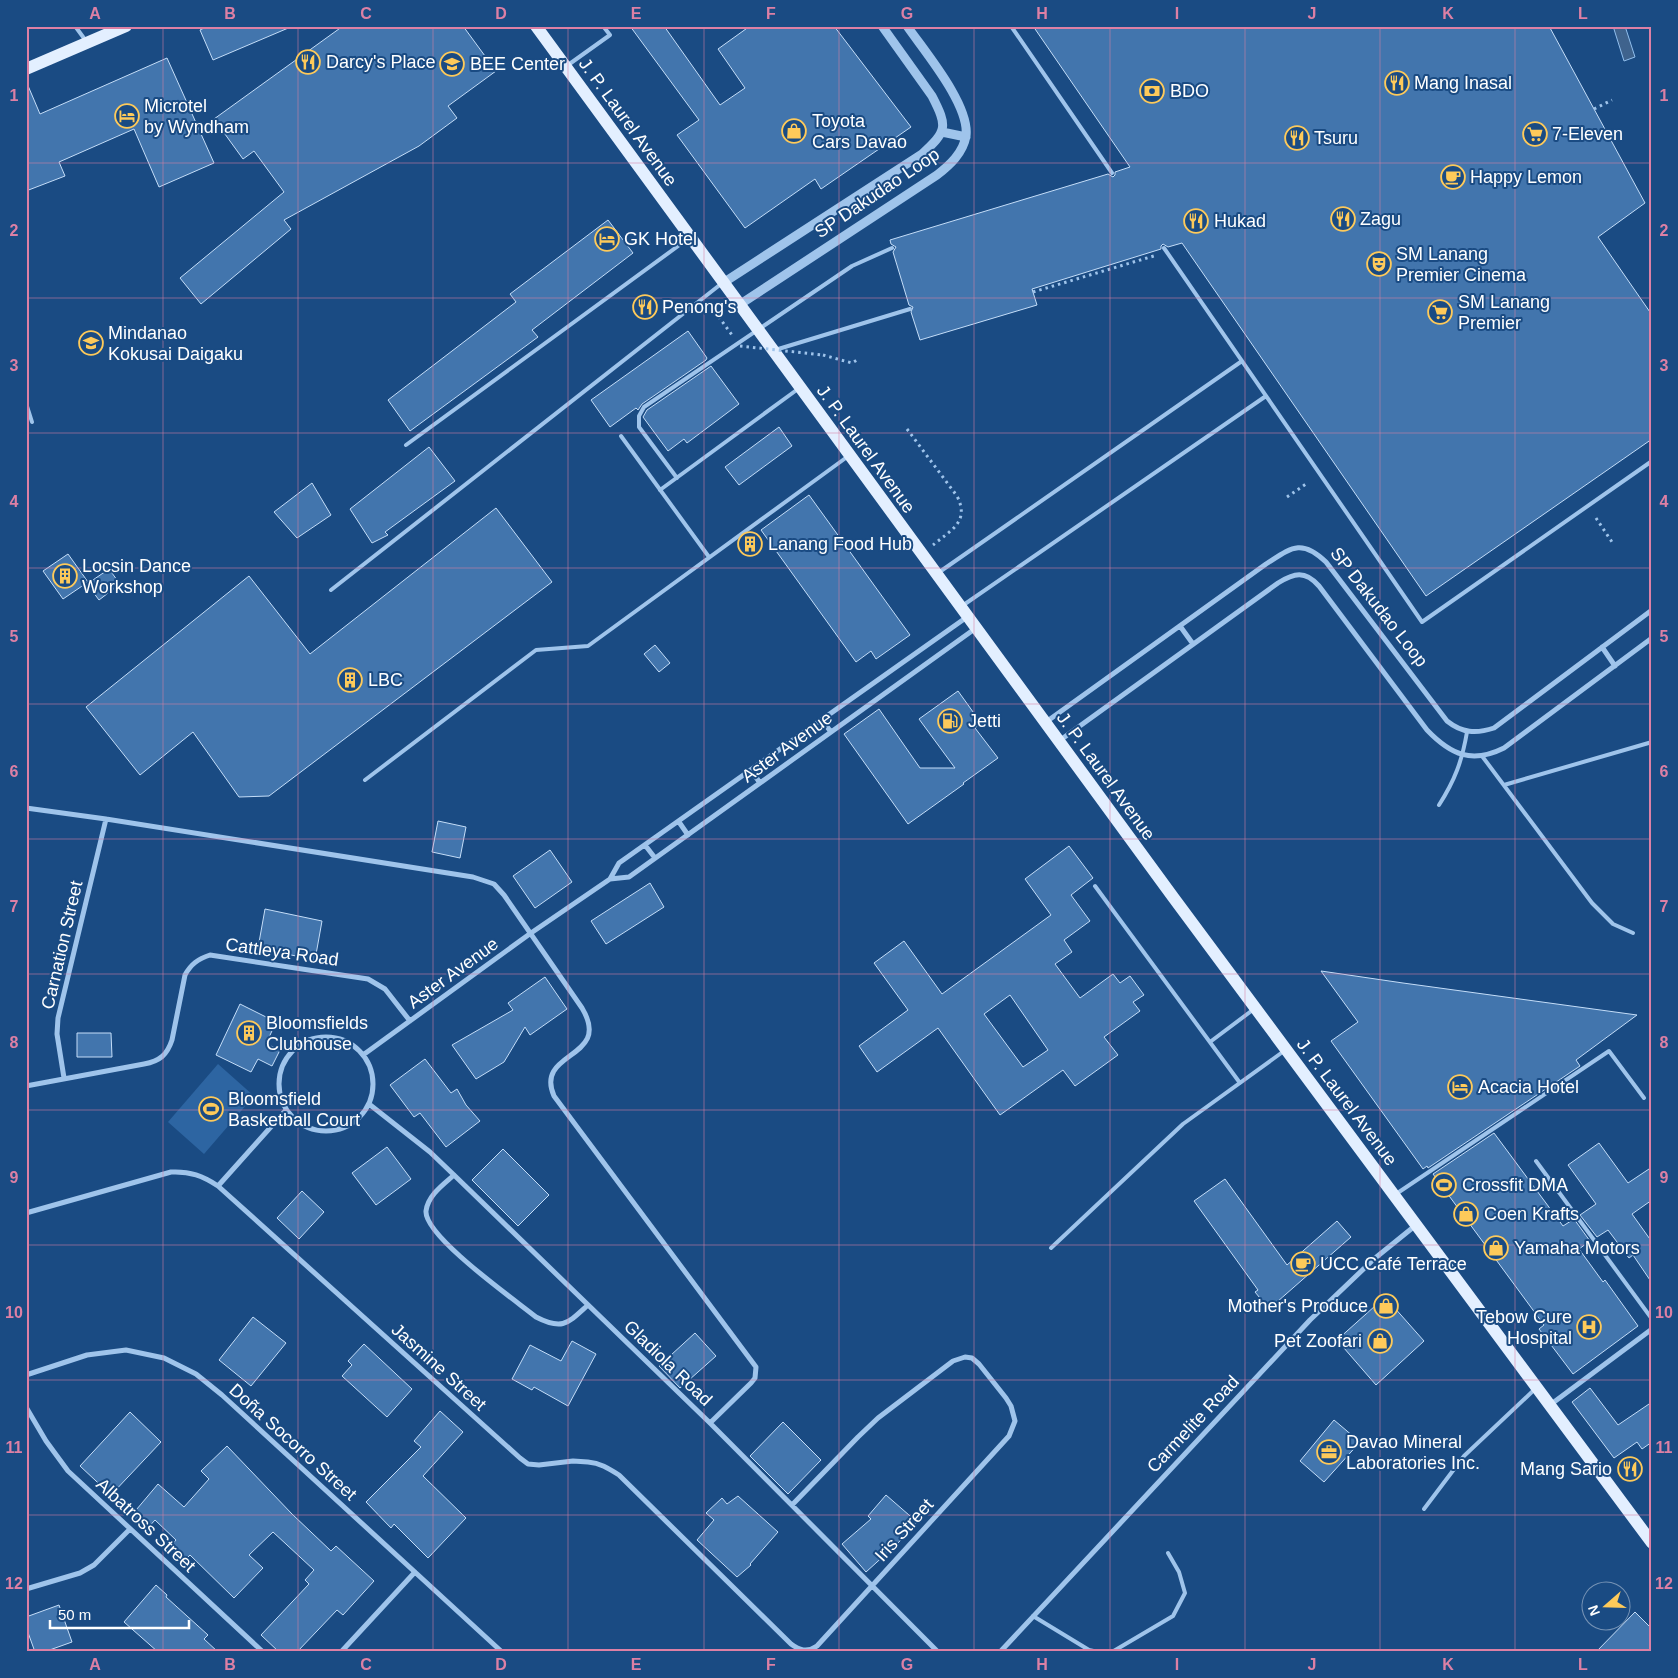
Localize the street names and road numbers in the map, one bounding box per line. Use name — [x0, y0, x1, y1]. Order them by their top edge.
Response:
street label: J. P. Laurel Avenue — [575, 54, 681, 190]
street label: SP Dakudao Loop — [811, 144, 943, 242]
street label: J. P. Laurel Avenue — [813, 381, 919, 517]
street label: SP Dakudao Loop — [1326, 543, 1432, 671]
street label: Aster Avenue — [738, 708, 836, 786]
street label: J. P. Laurel Avenue — [1053, 708, 1159, 844]
street label: Carnation Street — [38, 879, 86, 1011]
street label: Cattleya Road — [224, 934, 340, 970]
street label: Aster Avenue — [404, 934, 502, 1012]
street label: J. P. Laurel Avenue — [1293, 1035, 1401, 1169]
street label: Gladiola Road — [620, 1316, 716, 1410]
street label: Jasmine Street — [388, 1319, 490, 1415]
street label: Carmelite Road — [1143, 1371, 1243, 1477]
street label: Doña Socorro Street — [225, 1380, 361, 1504]
street label: Albatross Street — [92, 1474, 200, 1576]
street label: Iris Street — [871, 1495, 937, 1565]

